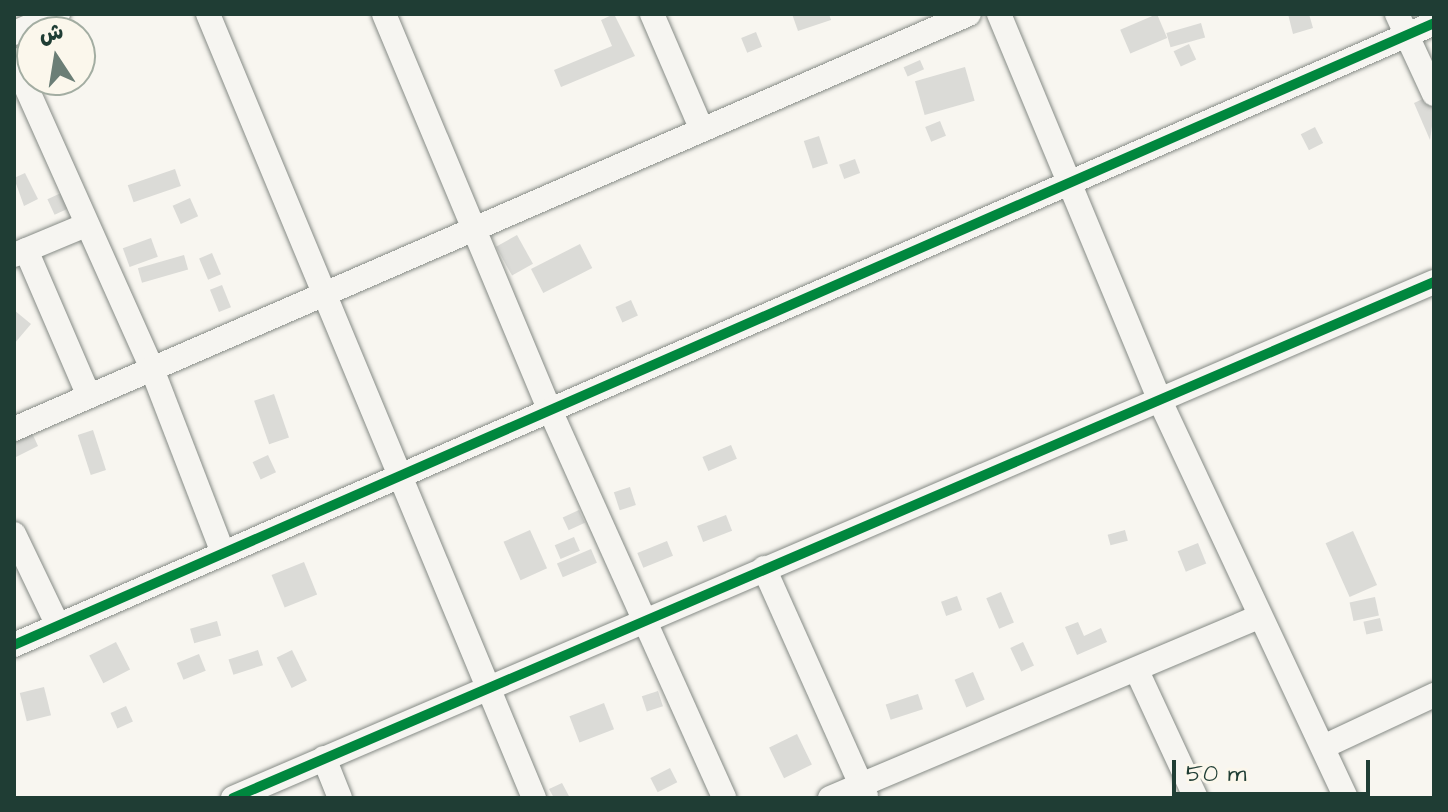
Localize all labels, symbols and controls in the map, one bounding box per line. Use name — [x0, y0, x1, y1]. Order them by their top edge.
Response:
north arrow — [16, 16, 96, 96]
text: ش — [36, 16, 66, 52]
scale bar — [1176, 744, 1374, 794]
text: 50 m — [1186, 757, 1246, 791]

